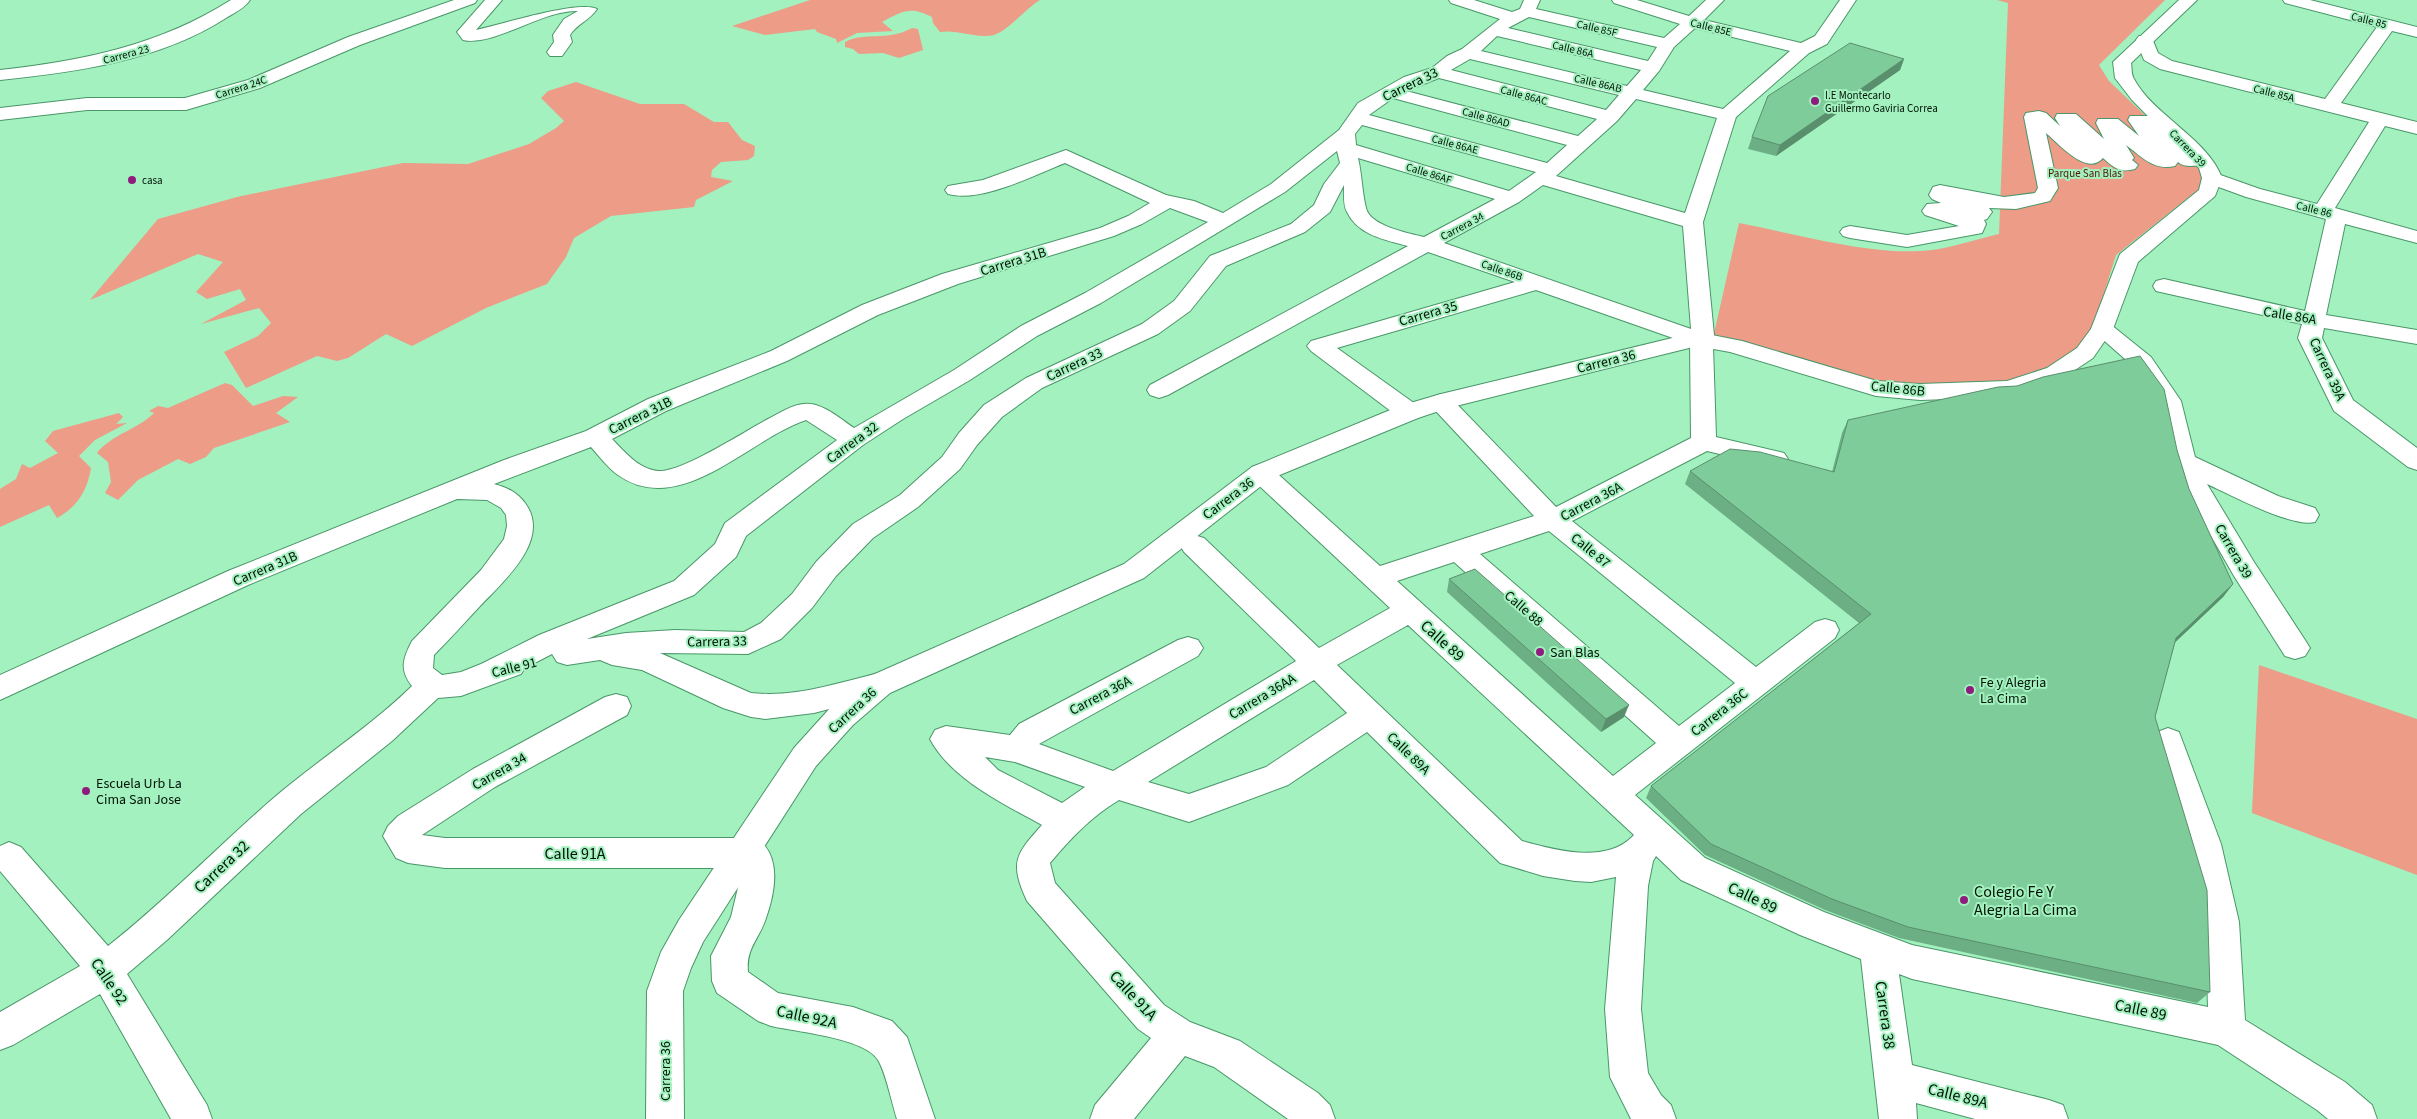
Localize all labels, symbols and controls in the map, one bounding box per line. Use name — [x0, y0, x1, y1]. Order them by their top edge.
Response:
street label: Calle 85 — [2350, 9, 2388, 32]
street label: Calle 85E — [1689, 15, 1733, 40]
street label: Calle 85F — [1575, 17, 1619, 41]
street label: Calle 86A — [1551, 37, 1595, 62]
street label: Carrera 23 — [101, 41, 151, 68]
street label: Carrera 33 — [1379, 63, 1442, 107]
street label: Calle 86AB — [1573, 71, 1624, 96]
street label: Carrera 24C — [213, 72, 269, 103]
street label: Calle 85A — [2252, 81, 2296, 106]
street label: Calle 86AC — [1499, 82, 1549, 109]
place label: I.E Montecarlo Guillermo Gaviria Correa — [1825, 88, 1938, 116]
marker: I.E Montecarlo Guillermo Gaviria Correa — [1809, 95, 1821, 107]
street label: Calle 86AD — [1460, 104, 1512, 131]
street label: Carrera 39 — [2166, 126, 2209, 170]
street label: Calle 86AE — [1430, 131, 1480, 158]
street label: Calle 86AF — [1404, 159, 1454, 188]
park label: Parque San Blas — [2048, 166, 2122, 181]
place label: casa — [142, 173, 163, 188]
marker: casa — [126, 174, 138, 186]
street label: Calle 86 — [2295, 198, 2334, 221]
street label: Carrera 34 — [1438, 209, 1487, 244]
street label: Carrera 31B — [978, 242, 1049, 281]
street label: Calle 86B — [1479, 256, 1525, 285]
street label: Carrera 35 — [1397, 296, 1460, 332]
street label: Calle 86A — [2262, 302, 2318, 330]
street label: Carrera 39A — [2304, 335, 2351, 405]
street label: Carrera 33 — [1043, 343, 1106, 387]
street label: Carrera 36 — [1575, 345, 1638, 379]
street label: Calle 86B — [1870, 376, 1926, 402]
street label: Carrera 31B — [605, 392, 675, 440]
street label: Carrera 32 — [822, 417, 883, 468]
street label: Carrera 36 — [1199, 473, 1259, 525]
street label: Carrera 36A — [1557, 477, 1626, 527]
street label: Carrera 39 — [2210, 521, 2257, 582]
street label: Calle 87 — [1566, 529, 1615, 573]
street label: Carrera 31B — [230, 546, 301, 591]
street label: Calle 88 — [1499, 586, 1547, 631]
street label: Calle 89 — [1415, 615, 1469, 666]
street label: Carrera 33 — [687, 631, 747, 653]
place label: San Blas — [1550, 643, 1600, 663]
marker: San Blas — [1534, 646, 1546, 658]
street label: Calle 91 — [490, 653, 539, 683]
street label: Carrera 36AA — [1225, 669, 1300, 725]
street label: Carrera 36A — [1066, 671, 1135, 721]
place label: Fe y Alegria La Cima — [1980, 673, 2046, 709]
street label: Carrera 36 — [824, 683, 881, 738]
street label: Carrera 36C — [1687, 684, 1753, 742]
marker: Fe y Alegria La Cima — [1964, 684, 1976, 696]
street label: Calle 89A — [1382, 728, 1435, 780]
street label: Carrera 34 — [469, 748, 530, 795]
place label: Escuela Urb La Cima San Jose — [96, 774, 182, 810]
marker: Escuela Urb La Cima San Jose — [80, 785, 92, 797]
street label: Carrera 32 — [189, 835, 254, 898]
street label: Calle 91A — [544, 843, 606, 865]
street label: Calle 89 — [1724, 877, 1781, 919]
place label: Colegio Fe Y Alegria La Cima — [1974, 881, 2077, 921]
marker: Colegio Fe Y Alegria La Cima — [1958, 894, 1970, 906]
street label: Calle 92 — [85, 954, 133, 1009]
street label: Calle 91A — [1104, 966, 1162, 1026]
street label: Carrera 38 — [1869, 980, 1901, 1051]
street label: Calle 89 — [2113, 994, 2169, 1026]
street label: Calle 92A — [775, 1000, 839, 1034]
street label: Carrera 36 — [656, 1041, 676, 1101]
street label: Calle 89A — [1925, 1078, 1990, 1114]

